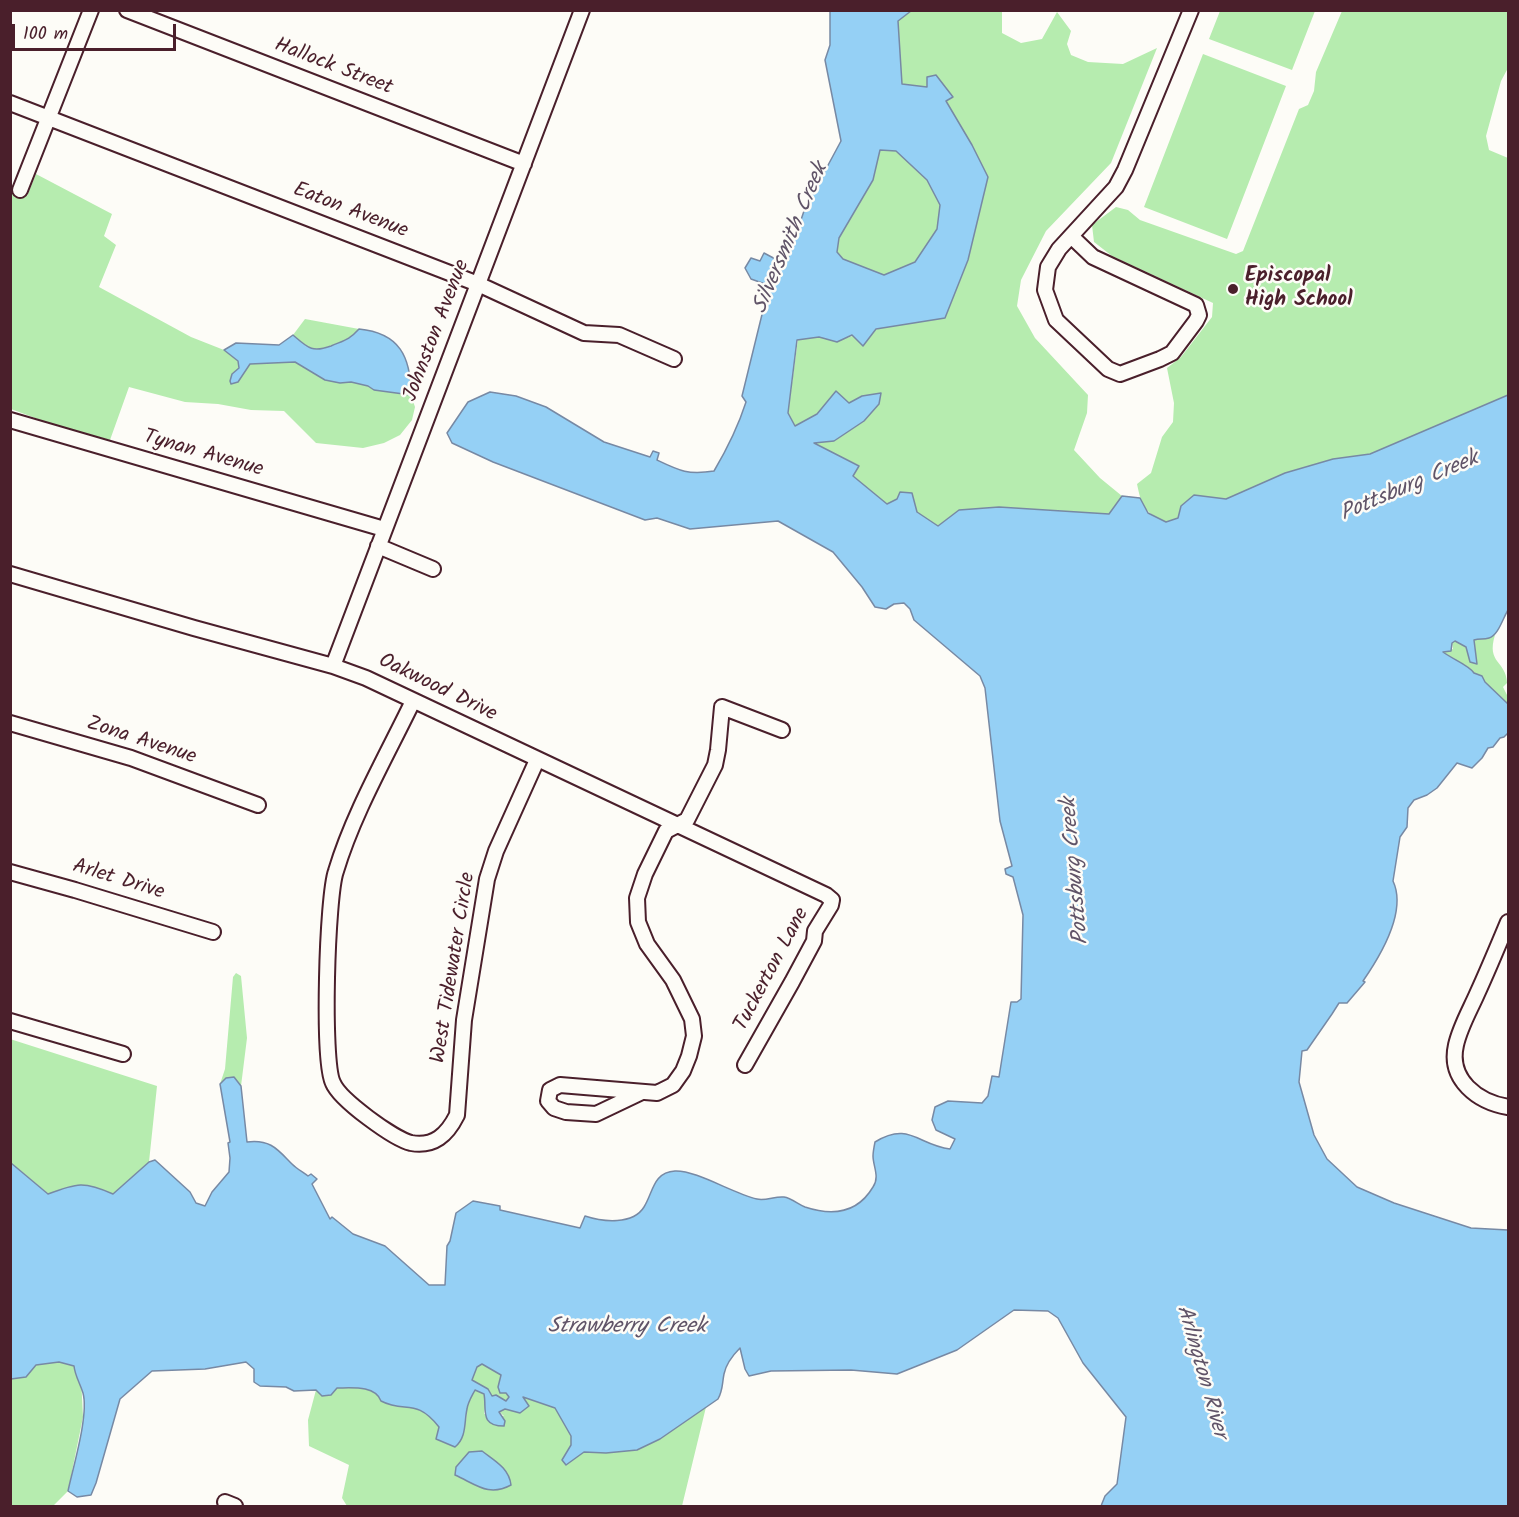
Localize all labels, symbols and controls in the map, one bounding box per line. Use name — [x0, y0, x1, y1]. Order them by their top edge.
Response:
scale bar — [15, 12, 178, 50]
text: 100 m — [23, 20, 68, 49]
street label: Hallock Street — [270, 34, 396, 102]
water label: Silversmith Creek — [748, 160, 836, 318]
street label: Eaton Avenue — [289, 179, 411, 245]
street label: Johnston Avenue — [399, 257, 477, 405]
place label: Episcopal High School — [1245, 264, 1353, 314]
marker: Episcopal High School — [1226, 282, 1240, 296]
street label: Tynan Avenue — [140, 426, 266, 484]
water label: Pottsburg Creek — [1337, 447, 1483, 529]
street label: Oakwood Drive — [374, 650, 500, 728]
street label: Zona Avenue — [83, 712, 199, 772]
water label: Pottsburg Creek — [1057, 796, 1097, 946]
street label: Arlet Drive — [69, 855, 167, 907]
street label: West Tidewater Circle — [427, 871, 483, 1065]
street label: Tuckerton Lane — [730, 904, 816, 1036]
water label: Arlington River — [1168, 1302, 1232, 1442]
water label: Strawberry Creek — [548, 1315, 706, 1341]

